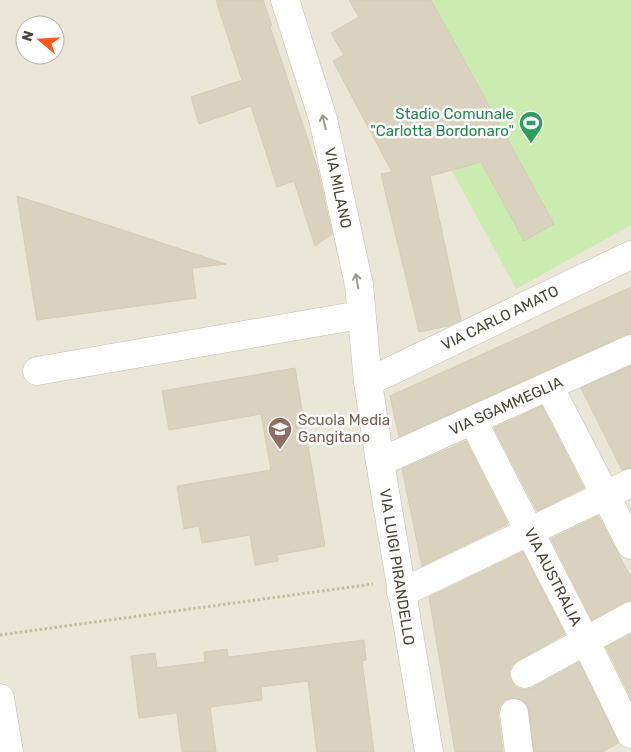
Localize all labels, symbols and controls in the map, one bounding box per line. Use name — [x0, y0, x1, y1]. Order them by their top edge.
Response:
north arrow — [15, 15, 65, 65]
text: N — [18, 29, 38, 44]
place label: Stadio Comunale "Carlotta Bordonaro" — [370, 105, 514, 140]
sports icon: Stadio Comunale "Carlotta Bordonaro" — [518, 110, 544, 144]
one-way arrow — [319, 114, 328, 130]
street label: VIA MILANO — [321, 146, 355, 230]
one-way arrow — [352, 273, 362, 289]
street label: VIA CARLO AMATO — [438, 282, 562, 354]
street label: VIA SGAMMEGLIA — [446, 373, 566, 439]
place label: Scuola Media Gangitano — [298, 411, 390, 446]
school or university icon: Scuola Media Gangitano — [267, 416, 293, 450]
street label: VIA LUIGI PIRANDELLO — [376, 487, 418, 647]
street label: VIA AUSTRALIA — [521, 525, 585, 629]

